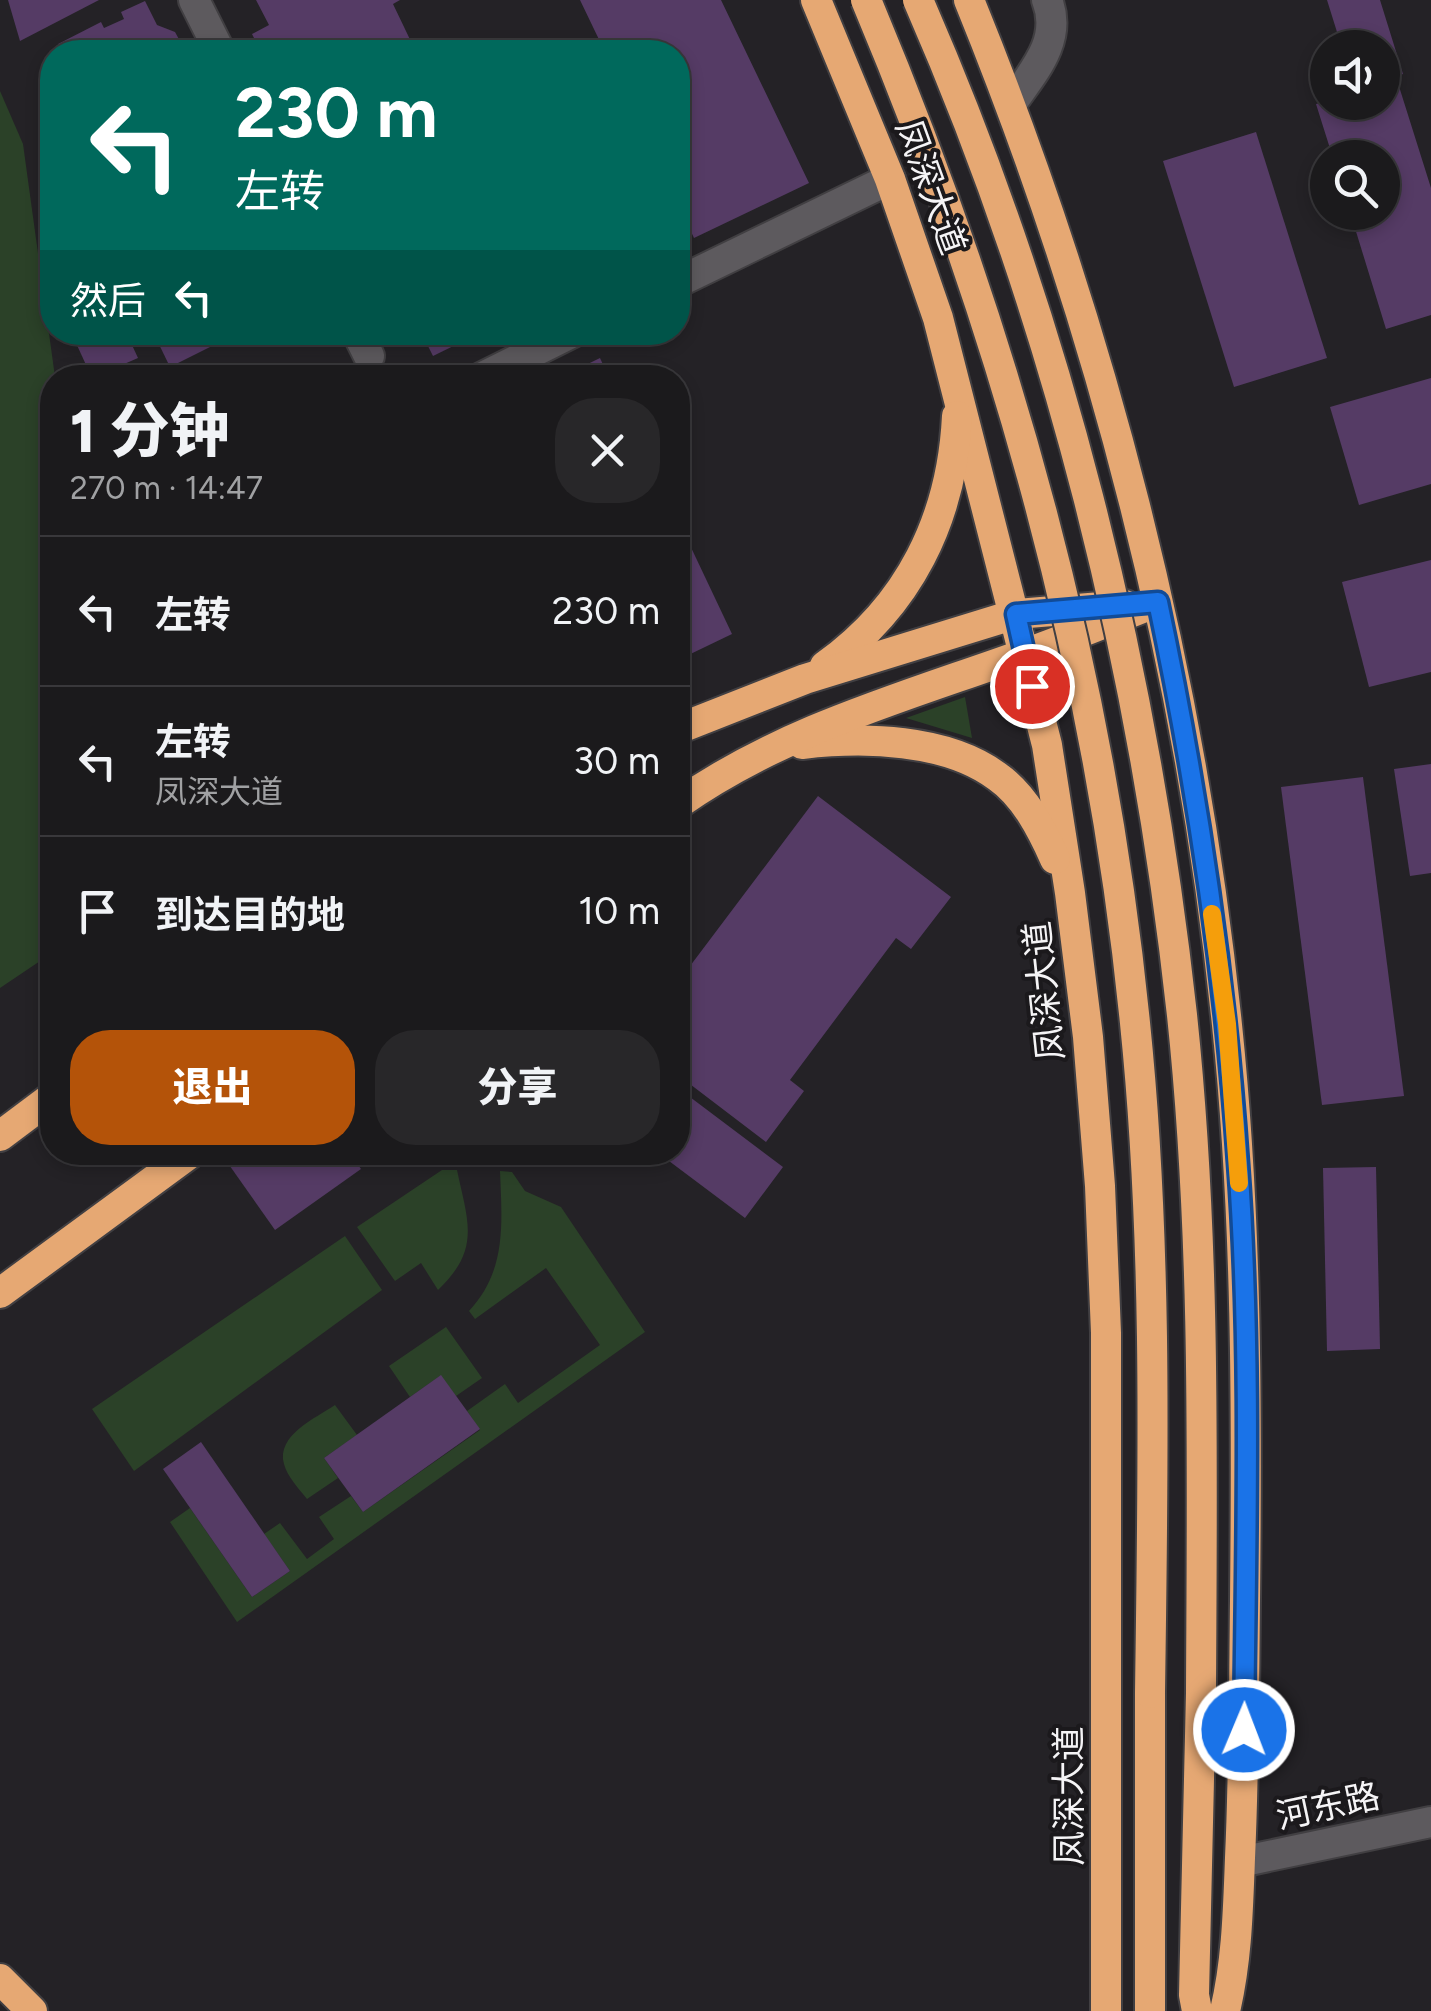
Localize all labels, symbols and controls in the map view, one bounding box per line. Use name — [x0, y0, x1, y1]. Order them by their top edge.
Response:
map controls — [1310, 30, 1400, 230]
button: sound — [1310, 30, 1400, 120]
text: 230 m — [235, 70, 438, 155]
icon: left — [70, 80, 200, 210]
street label: 凤深大道 — [887, 114, 975, 260]
button: search — [1310, 140, 1400, 230]
text: 左转 — [235, 164, 325, 218]
icon: left — [166, 270, 221, 325]
text: 然后 — [70, 278, 146, 324]
text: 1 分钟 — [70, 395, 230, 467]
button: close — [555, 398, 660, 503]
text: 270 m · 14:47 — [70, 469, 263, 507]
icon: left — [70, 584, 125, 639]
text: 230 m — [552, 588, 660, 634]
text: 左转 — [155, 592, 231, 638]
pin — [990, 644, 1075, 729]
icon: arrive — [1005, 659, 1060, 714]
text: 左转 — [155, 719, 231, 765]
icon: left — [70, 734, 125, 789]
text: 30 m — [573, 738, 660, 784]
text: 凤深大道 — [155, 773, 283, 811]
icon: arrive — [70, 884, 125, 939]
text: 10 m — [578, 888, 660, 934]
text: 到达目的地 — [155, 892, 345, 938]
street label: 凤深大道 — [1016, 919, 1072, 1063]
button: 退出 — [70, 1030, 355, 1145]
button: 分享 — [375, 1030, 660, 1145]
position arrow — [1192, 1678, 1296, 1782]
street label: 凤深大道 — [1048, 1726, 1090, 1866]
street label: 河东路 — [1272, 1775, 1384, 1837]

